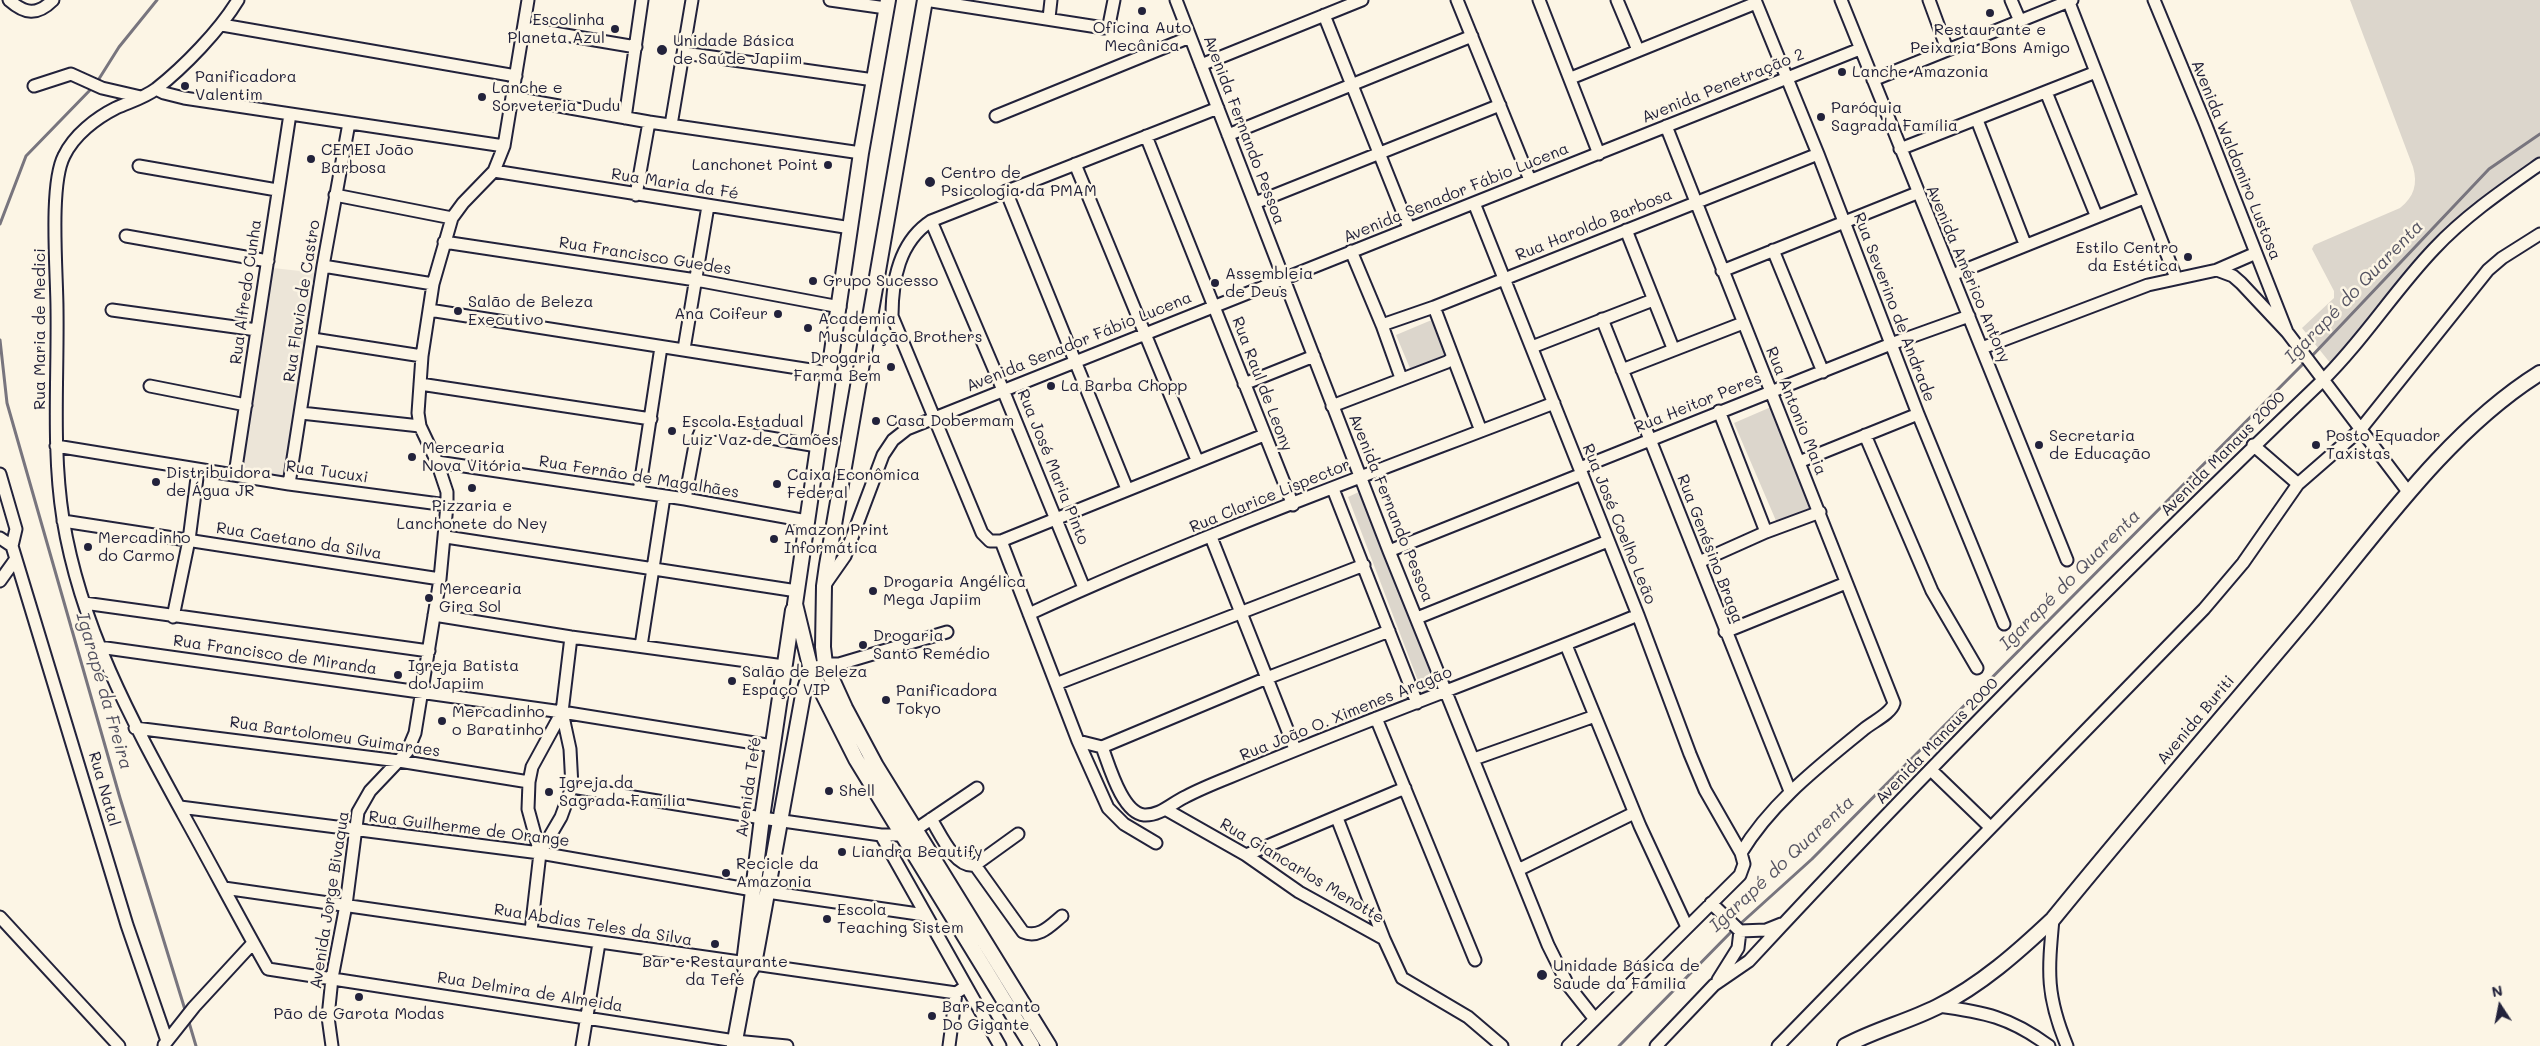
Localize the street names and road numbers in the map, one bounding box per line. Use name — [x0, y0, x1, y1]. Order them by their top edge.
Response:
street label: Avenida Fernando Pessoa — [1199, 33, 1289, 227]
street label: Avenida Penetração 2 — [1639, 45, 1807, 127]
street label: Avenida Waldomiro Lustosa — [2187, 57, 2285, 263]
street label: Avenida Senador Fábio Lucena — [1341, 139, 1571, 247]
street label: Rua Maria da Fé — [610, 164, 740, 204]
street label: Avenida Américo Antony — [1922, 182, 2014, 366]
street label: Rua Haroldo Barbosa — [1513, 185, 1675, 265]
street label: Rua Severino de Andrade — [1849, 210, 1939, 404]
street label: Rua Alfredo Cunha — [226, 218, 266, 366]
street label: Rua Flavio de Castro — [280, 219, 324, 383]
street label: Rua Francisco Guedes — [557, 233, 733, 279]
street label: Rua Maria de Medici — [30, 248, 50, 410]
street label: Avenida Senador Fábio Lucena — [964, 288, 1194, 396]
street label: Rua Raul de Leony — [1228, 314, 1296, 454]
street label: Rua Antonio Maia — [1762, 344, 1830, 478]
street label: Rua Heitor Peres — [1632, 369, 1764, 437]
street label: Rua José Maria Pinto — [1013, 386, 1093, 548]
street label: Avenida Manaus 2000 — [2157, 388, 2289, 520]
street label: Avenida Fernando Pessoa — [1344, 411, 1438, 605]
street label: Rua José Coelho Leão — [1578, 441, 1660, 607]
street label: Rua Fernão de Magalhães — [538, 452, 740, 502]
street label: Rua Clarice Lispector — [1187, 455, 1353, 537]
street label: Rua Tucuxi — [285, 457, 369, 487]
street label: Rua Genésino Braga — [1673, 472, 1747, 626]
street label: Rua Caetano da Silva — [215, 518, 383, 564]
street label: Rua Francisco de Miranda — [172, 631, 378, 679]
street label: Rua João O. Ximenes Aragão — [1237, 663, 1455, 765]
street label: Avenida Buriti — [2153, 672, 2239, 768]
street label: Avenida Manaus 2000 — [1872, 674, 2002, 808]
street label: Rua Bartolomeu Guimaraes — [228, 713, 442, 761]
street label: Avenida Tefé — [732, 736, 766, 838]
street label: Rua Natal — [84, 749, 124, 829]
street label: Rua Guilherme de Orange — [367, 807, 571, 851]
street label: Avenida Jorge Bivaqua — [306, 810, 354, 990]
street label: Rua Giancarlos Menotte — [1216, 814, 1388, 928]
street label: Rua Abdias Teles da Silva — [492, 900, 694, 950]
street label: Rua Delmira de Almeida — [436, 968, 624, 1016]

